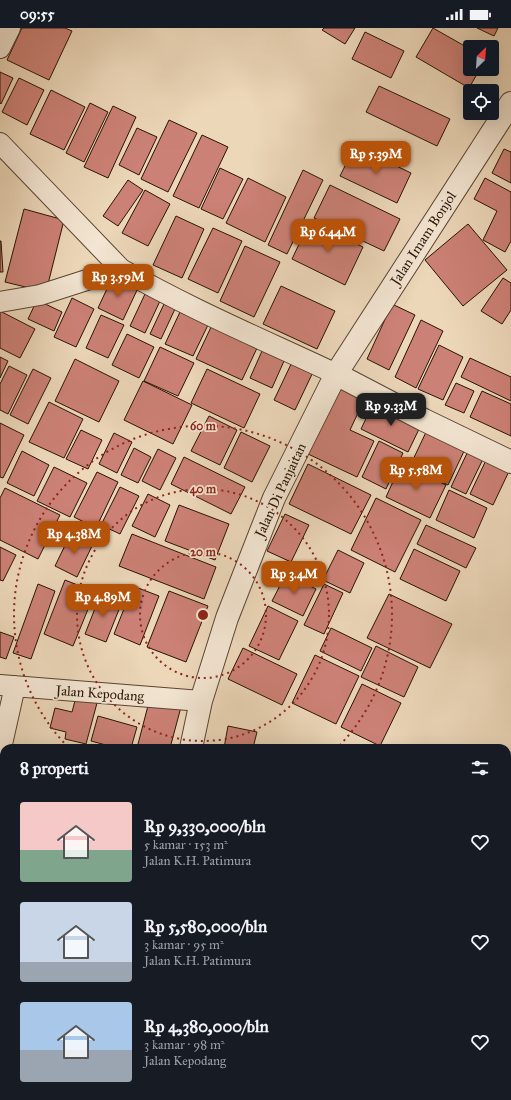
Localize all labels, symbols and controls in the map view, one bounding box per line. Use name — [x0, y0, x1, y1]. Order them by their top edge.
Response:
text: 09:55 — [20, 5, 55, 23]
north arrow — [463, 40, 499, 76]
map controls — [463, 40, 499, 120]
button: locate — [463, 84, 499, 120]
pin: Rp 5.39M — [335, 141, 417, 175]
text: Rp 5.39M — [350, 146, 402, 162]
street label: Jalan Imam Bonjol — [386, 188, 461, 291]
pin: Rp 6.44M — [287, 219, 369, 253]
text: Rp 6.44M — [300, 224, 356, 240]
pin: Rp 3.59M — [77, 264, 159, 298]
text: Rp 3.59M — [92, 269, 144, 285]
pin: Rp 9.33M — [350, 393, 432, 427]
text: Rp 9.33M — [365, 398, 417, 414]
text: 60 m — [190, 419, 217, 433]
street label: Jalan Di Panjaitan — [250, 440, 311, 542]
pin: Rp 5.58M — [375, 457, 457, 491]
text: Rp 5.58M — [389, 462, 443, 478]
text: 40 m — [190, 482, 217, 497]
pin: Rp 4.38M — [33, 521, 115, 555]
text: Rp 4.38M — [47, 526, 101, 542]
text: 20 m — [190, 545, 217, 559]
pin: Rp 3.4M — [257, 561, 331, 595]
text: Rp 3.4M — [270, 566, 318, 582]
pin: Rp 4.89M — [62, 584, 144, 618]
text: Rp 4.89M — [75, 589, 131, 605]
centre of rings — [196, 608, 210, 622]
street label: Jalan Kepodang — [53, 682, 145, 706]
icon: filters — [469, 757, 491, 779]
text: 8 properti — [20, 758, 89, 779]
text: Rp 9,330,000/bln — [144, 816, 266, 837]
icon: home — [52, 818, 100, 866]
icon: heart — [469, 831, 491, 853]
text: 5 kamar · 153 m² — [144, 837, 228, 853]
text: Jalan K.H. Patimura — [144, 853, 251, 869]
text: Rp 5,580,000/bln — [144, 916, 267, 937]
icon: home — [52, 918, 100, 966]
icon: heart — [469, 931, 491, 953]
text: 3 kamar · 95 m² — [144, 937, 224, 953]
text: Jalan K.H. Patimura — [144, 953, 251, 969]
text: Rp 4,380,000/bln — [144, 1016, 269, 1037]
icon: home — [52, 1018, 100, 1066]
icon: heart — [469, 1031, 491, 1053]
text: 3 kamar · 98 m² — [144, 1037, 225, 1053]
text: Jalan Kepodang — [144, 1053, 226, 1069]

